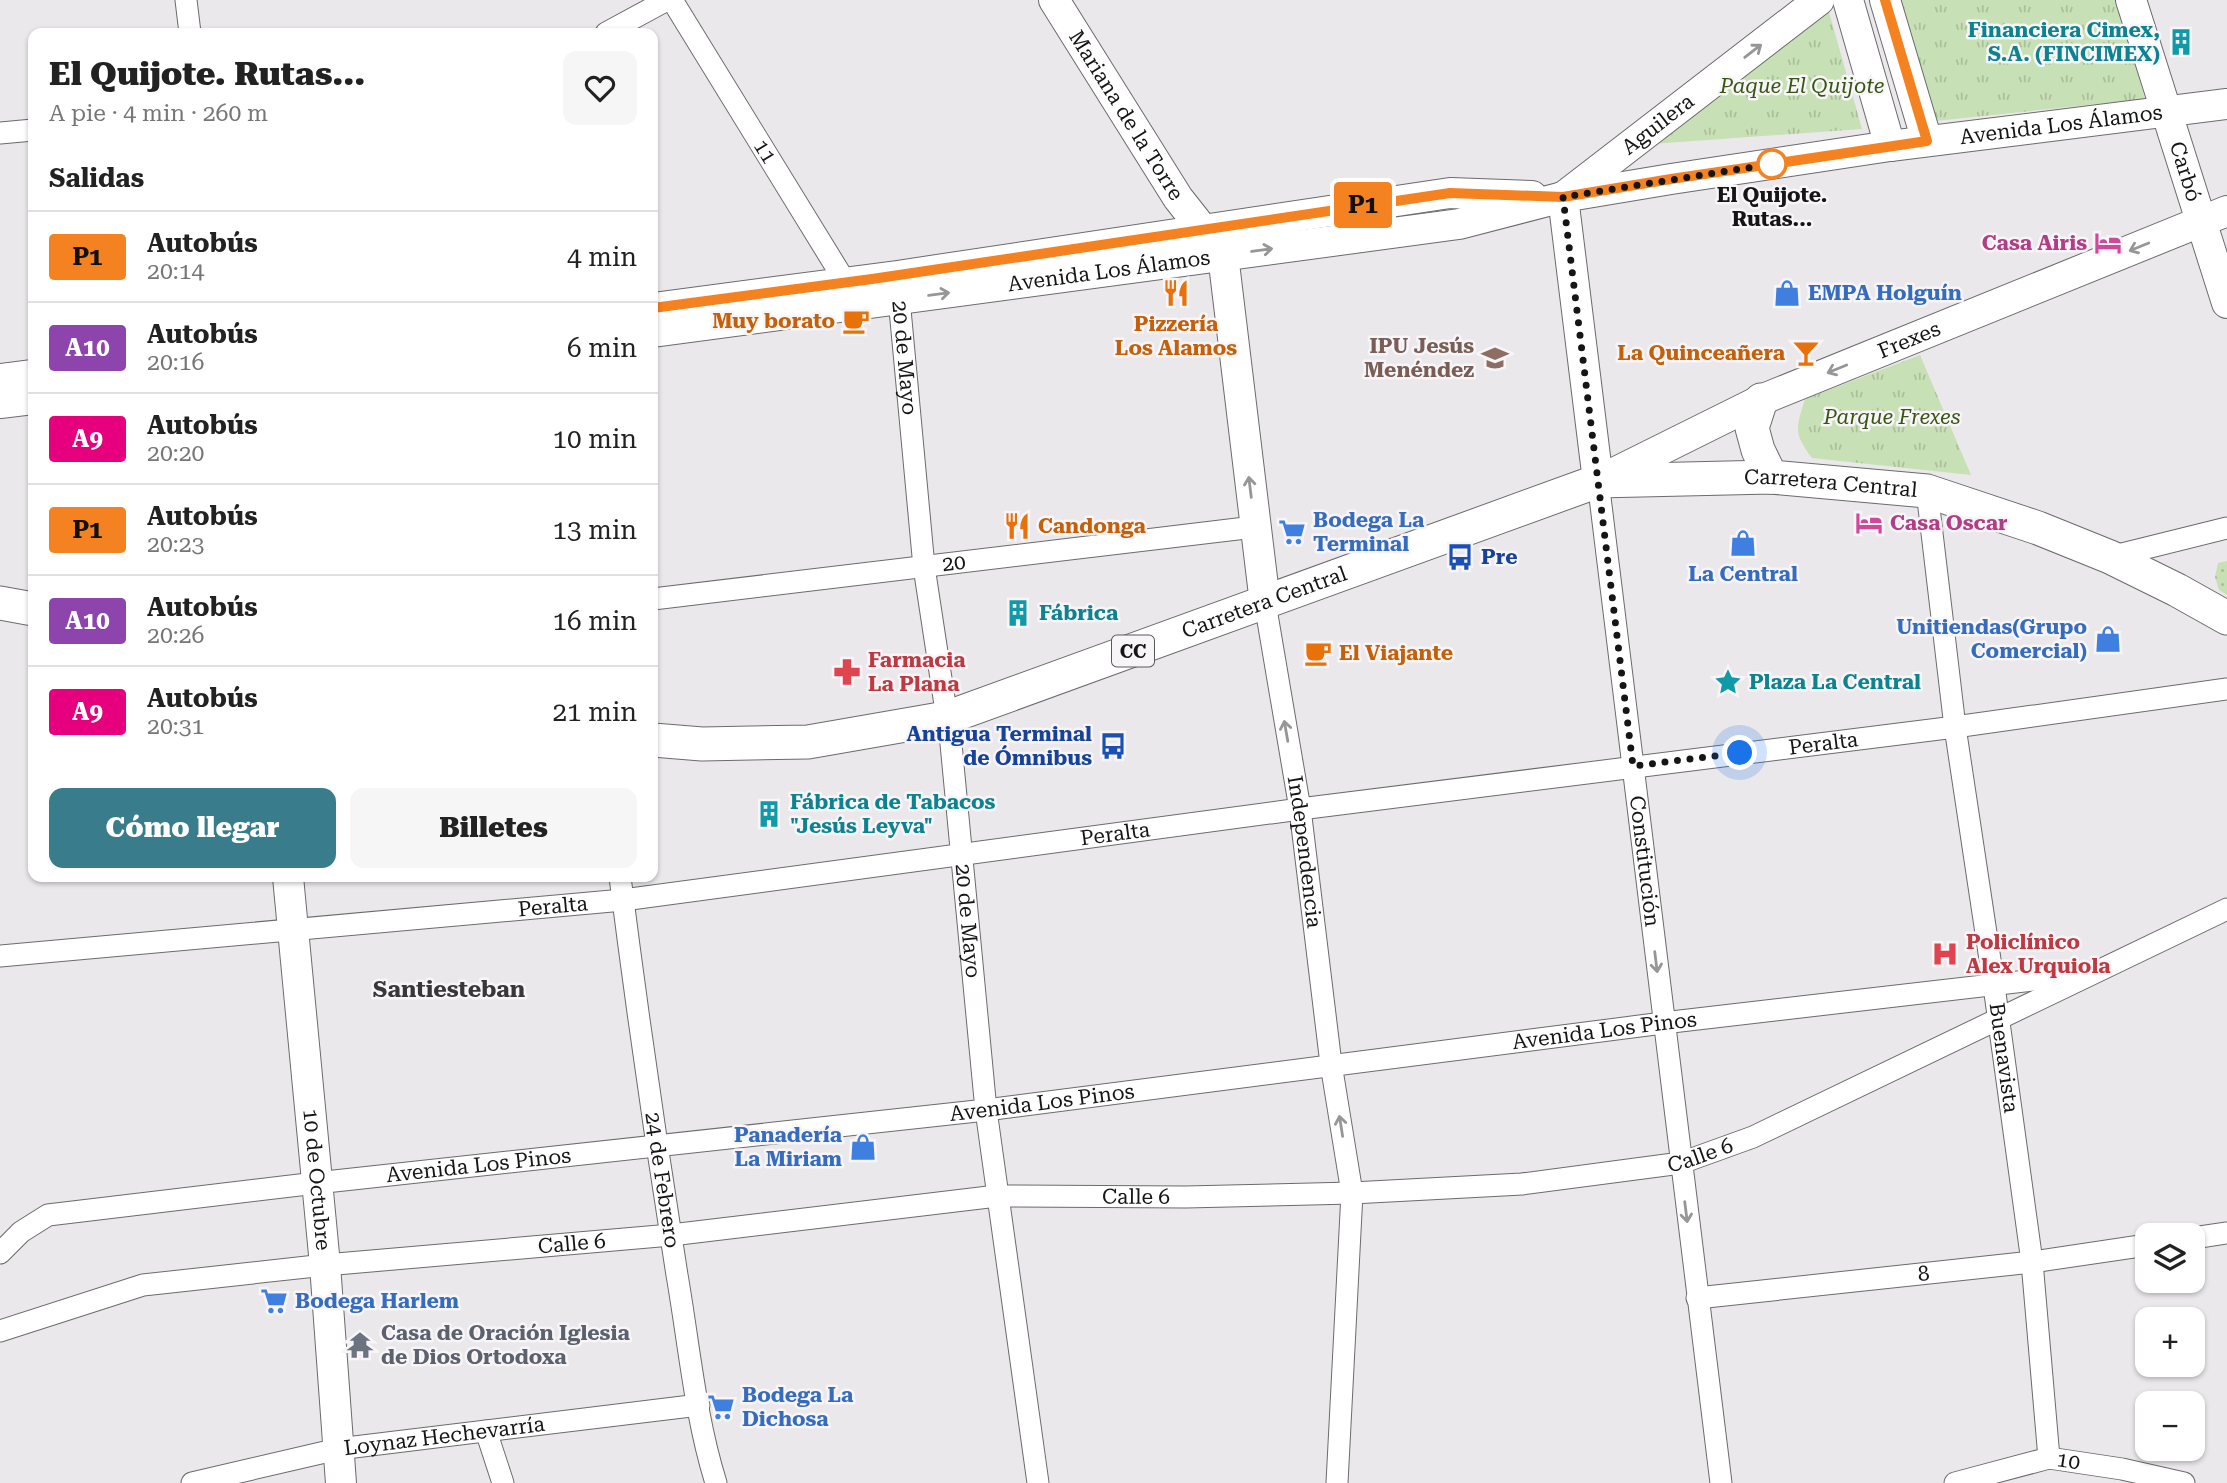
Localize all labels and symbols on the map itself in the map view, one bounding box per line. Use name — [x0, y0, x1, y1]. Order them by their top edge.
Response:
place label: Financiera Cimex, S.A. (FINCIMEX) — [1968, 18, 2160, 66]
street label: Mariana de la Torre — [1064, 26, 1188, 205]
building icon: Financiera Cimex, S.A. (FINCIMEX) — [2166, 27, 2196, 57]
one-way arrow — [1743, 43, 1762, 58]
park label: Paque El Quijote — [1719, 74, 1884, 98]
street label: Aguilera — [1617, 89, 1699, 159]
street label: Avenida Los Álamos — [1958, 100, 2164, 149]
street label: 11 — [749, 135, 782, 168]
street label: Carbó — [2165, 139, 2206, 205]
marker: El Quijote. Rutas... — [1757, 149, 1787, 179]
line badge: P1 — [1332, 182, 1394, 228]
place label: El Quijote. Rutas... — [1717, 183, 1827, 231]
hotel icon: Casa Airis — [2093, 228, 2123, 258]
place label: Casa Airis — [1982, 231, 2087, 255]
one-way arrow — [2128, 241, 2150, 254]
one-way arrow — [1250, 243, 1272, 256]
street label: Avenida Los Álamos — [1006, 245, 1212, 296]
restaurant icon: Pizzería Los Alamos — [1161, 278, 1191, 308]
shop icon: EMPA Holguín — [1772, 278, 1802, 308]
place label: EMPA Holguín — [1808, 281, 1962, 305]
one-way arrow — [927, 288, 950, 301]
street label: 20 de Mayo — [887, 299, 922, 416]
cafe icon: Muy borato — [841, 306, 871, 336]
place label: Muy borato — [712, 309, 835, 333]
place label: Pizzería Los Alamos — [1115, 312, 1237, 360]
street label: Frexes — [1874, 317, 1944, 363]
place label: IPU Jesús Menéndez — [1364, 334, 1474, 382]
bar icon: La Quinceañera — [1791, 338, 1821, 368]
place label: La Quinceañera — [1617, 341, 1786, 365]
school or university icon: IPU Jesús Menéndez — [1480, 343, 1510, 373]
one-way arrow — [1826, 363, 1848, 376]
park label: Parque Frexes — [1822, 405, 1961, 429]
street label: Carretera Central — [1744, 465, 1919, 502]
one-way arrow — [1243, 476, 1256, 499]
place label: Bodega La Terminal — [1313, 508, 1425, 556]
hotel icon: Casa Oscar — [1854, 508, 1884, 538]
restaurant icon: Candonga — [1002, 511, 1032, 541]
place label: Casa Oscar — [1890, 511, 2008, 535]
place label: Candonga — [1038, 514, 1147, 538]
supermarket icon: Bodega La Terminal — [1277, 517, 1307, 547]
shop icon: La Central — [1728, 528, 1758, 558]
bus stop icon: Pre — [1445, 542, 1475, 572]
place label: Pre — [1481, 545, 1518, 569]
street label: 20 — [941, 550, 967, 576]
street label: Carretera Central — [1179, 561, 1351, 643]
place label: La Central — [1688, 562, 1798, 586]
building icon: Fábrica — [1003, 598, 1033, 628]
place label: Fábrica — [1039, 601, 1119, 625]
place label: Unitiendas(Grupo Comercial) — [1896, 615, 2087, 663]
shop icon: Unitiendas(Grupo Comercial) — [2093, 624, 2123, 654]
road number: CC — [1112, 636, 1154, 666]
cafe icon: El Viajante — [1303, 638, 1333, 668]
place label: El Viajante — [1339, 641, 1453, 665]
place label: Farmacia La Plana — [868, 648, 966, 696]
pharmacy icon: Farmacia La Plana — [832, 657, 862, 687]
place icon: Plaza La Central — [1713, 667, 1743, 697]
place label: Plaza La Central — [1749, 670, 1921, 694]
one-way arrow — [1279, 720, 1292, 743]
place label: Antigua Terminal de Ómnibus — [906, 722, 1092, 770]
street label: Peralta — [1787, 727, 1860, 760]
bus stop icon: Antigua Terminal de Ómnibus — [1098, 731, 1128, 761]
your location — [1722, 735, 1757, 770]
street label: Independencia — [1283, 774, 1326, 930]
place label: Fábrica de Tabacos "Jesús Leyva" — [790, 790, 995, 838]
street label: Constitución — [1625, 794, 1665, 929]
building icon: Fábrica de Tabacos "Jesús Leyva" — [754, 799, 784, 829]
street label: Peralta — [1079, 817, 1152, 850]
street label: 20 de Mayo — [951, 863, 985, 979]
street label: Peralta — [517, 891, 589, 921]
place label: Policlínico Alex Urquiola — [1966, 930, 2111, 978]
hospital icon: Policlínico Alex Urquiola — [1930, 939, 1960, 969]
one-way arrow — [1650, 950, 1663, 973]
district label: Santiesteban — [373, 976, 526, 1003]
street label: Buenavista — [1984, 1001, 2023, 1115]
street label: Avenida Los Pinos — [1511, 1007, 1698, 1054]
street label: Avenida Los Pinos — [949, 1079, 1136, 1126]
street label: 10 de Octubre — [298, 1108, 336, 1252]
street label: 24 de Febrero — [640, 1111, 685, 1250]
one-way arrow — [1334, 1115, 1347, 1138]
place label: Panadería La Miriam — [734, 1123, 843, 1171]
shop icon: Panadería La Miriam — [848, 1132, 878, 1162]
street label: Calle 6 — [1666, 1133, 1736, 1177]
street label: Avenida Los Pinos — [385, 1143, 572, 1187]
street label: Calle 6 — [1102, 1185, 1170, 1209]
one-way arrow — [1680, 1200, 1693, 1223]
street label: Calle 6 — [537, 1229, 607, 1258]
street label: 8 — [1917, 1261, 1931, 1286]
supermarket icon: Bodega Harlem — [259, 1286, 289, 1316]
place label: Bodega Harlem — [295, 1289, 459, 1313]
place label: Casa de Oración Iglesia de Dios Ortodoxa — [381, 1321, 630, 1369]
temple icon: Casa de Oración Iglesia de Dios Ortodoxa — [345, 1330, 375, 1360]
place label: Bodega La Dichosa — [742, 1383, 854, 1431]
supermarket icon: Bodega La Dichosa — [706, 1392, 736, 1422]
street label: Loynaz Hechevarría — [342, 1412, 547, 1460]
street label: 10 — [2055, 1447, 2082, 1475]

